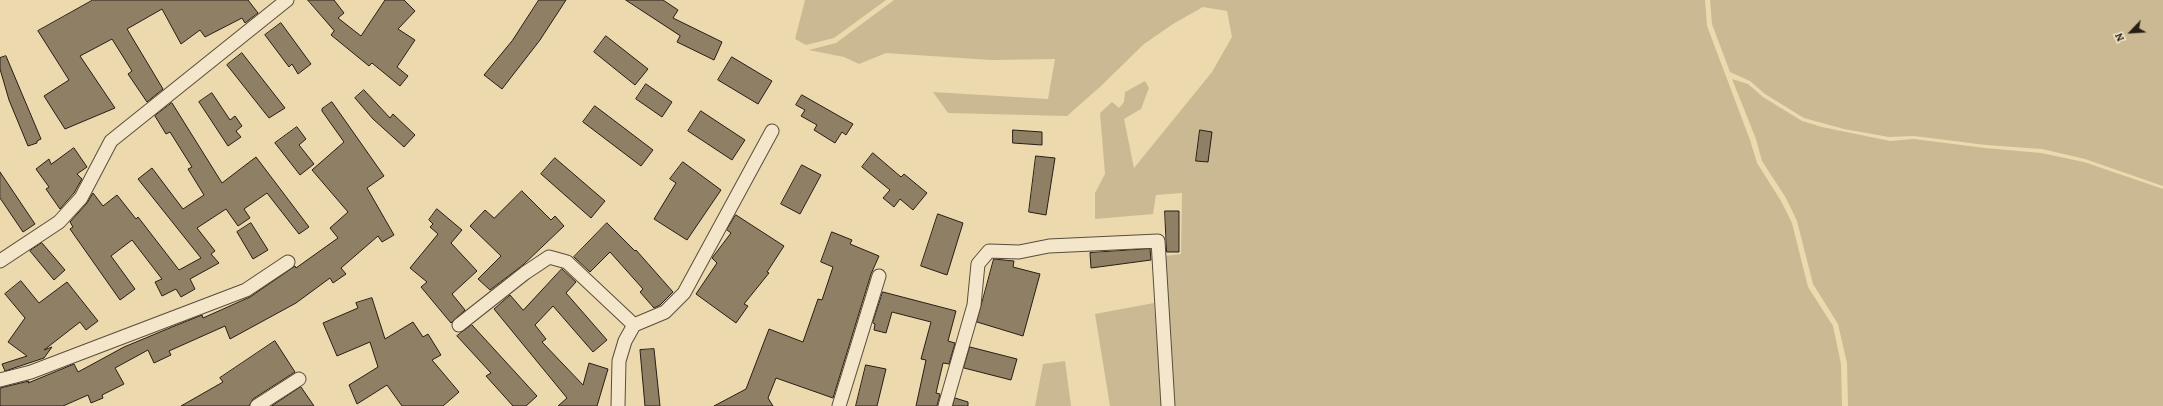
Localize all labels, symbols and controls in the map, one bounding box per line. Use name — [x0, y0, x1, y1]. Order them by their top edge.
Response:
north arrow — [2111, 12, 2151, 52]
text: N — [2111, 30, 2128, 44]

